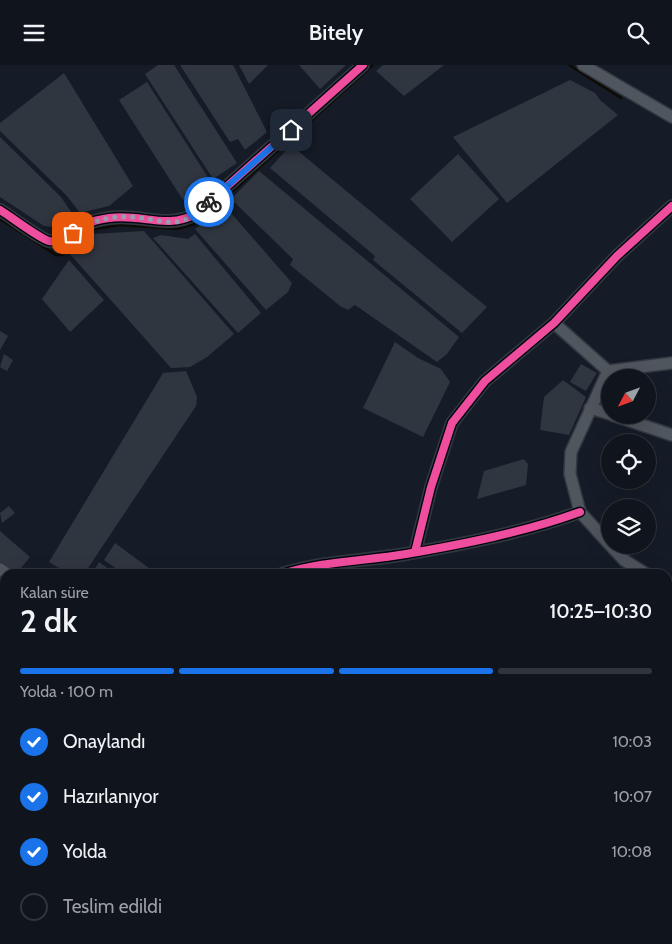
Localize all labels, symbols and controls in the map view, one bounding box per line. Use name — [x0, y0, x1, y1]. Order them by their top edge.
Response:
icon: menu — [20, 19, 48, 47]
text: Bitely — [309, 19, 363, 46]
icon: search — [624, 19, 652, 47]
pin — [270, 109, 312, 151]
icon: home — [277, 116, 305, 144]
courier — [184, 177, 234, 227]
icon: bike — [195, 188, 223, 216]
pin — [52, 212, 94, 254]
icon: bag — [59, 219, 87, 247]
north arrow — [601, 369, 656, 424]
map controls — [601, 369, 656, 554]
button: locate — [601, 434, 656, 489]
button: layers — [601, 499, 656, 554]
text: Kalan süre — [20, 583, 89, 602]
text: 10:25–10:30 — [550, 600, 652, 623]
text: 2 dk — [20, 601, 77, 640]
text: Yolda · 100 m — [20, 682, 113, 701]
icon: check — [20, 728, 48, 756]
text: Onaylandı — [63, 730, 145, 753]
text: 10:03 — [612, 732, 652, 751]
icon: check — [20, 783, 48, 811]
text: Hazırlanıyor — [63, 785, 158, 808]
text: 10:07 — [613, 787, 652, 806]
icon: check — [20, 838, 48, 866]
text: Yolda — [63, 840, 107, 863]
text: 10:08 — [611, 842, 652, 861]
text: Teslim edildi — [63, 895, 162, 918]

